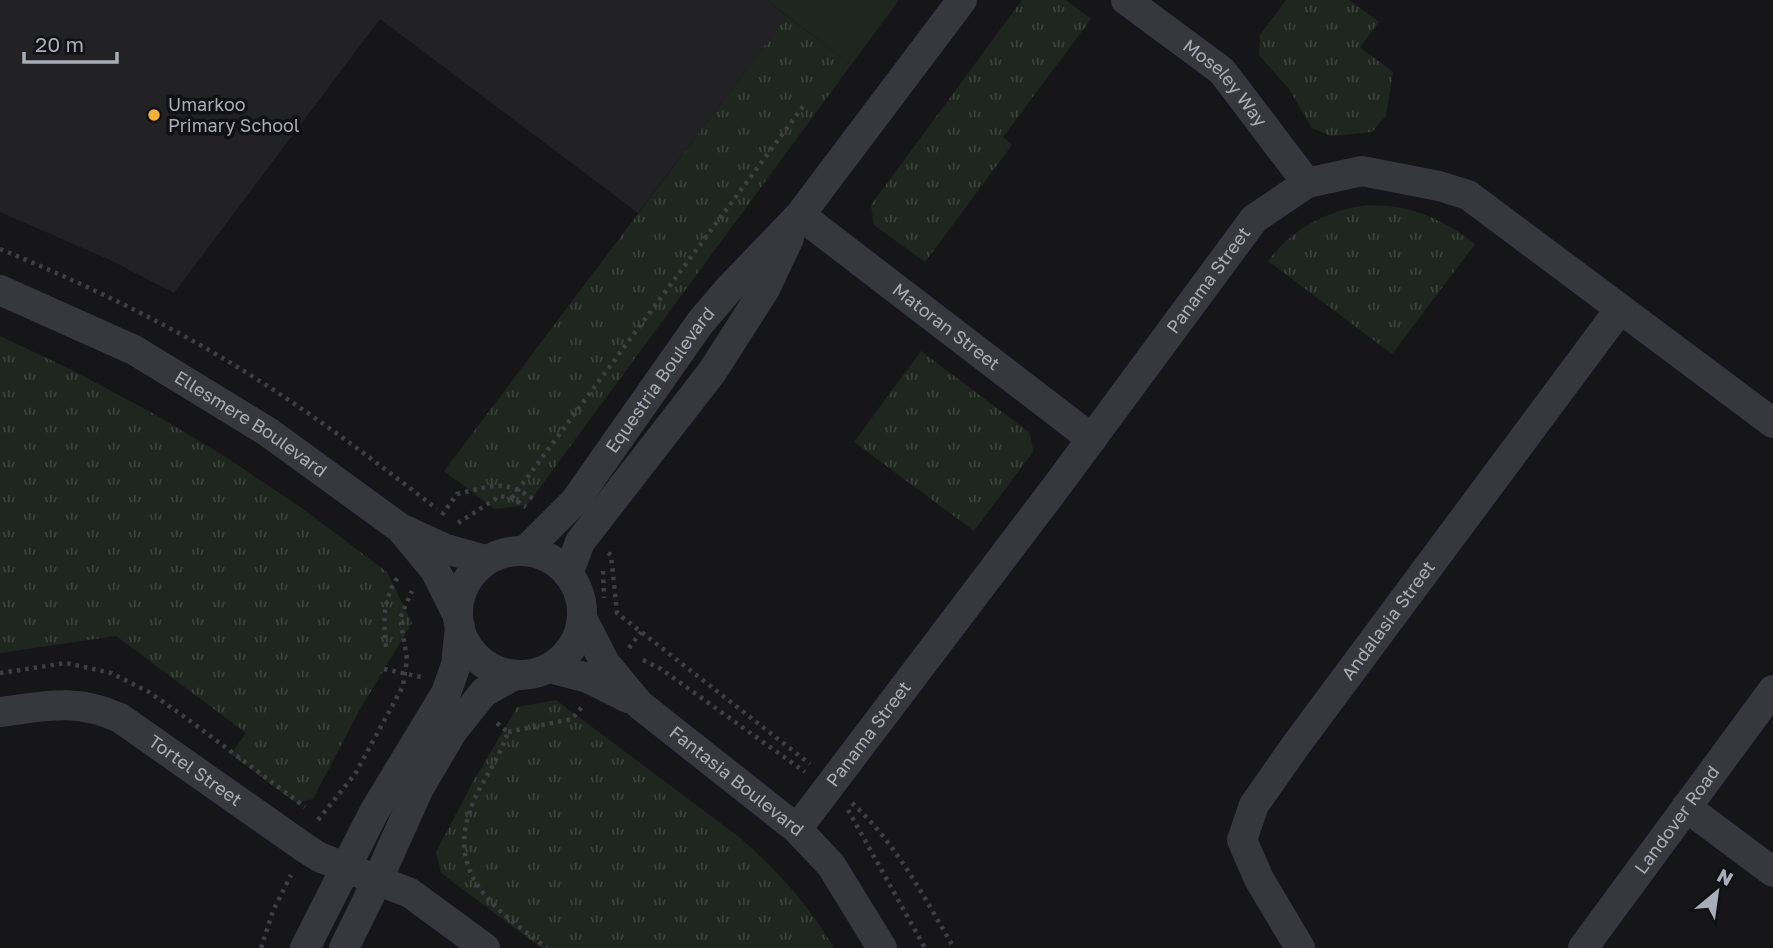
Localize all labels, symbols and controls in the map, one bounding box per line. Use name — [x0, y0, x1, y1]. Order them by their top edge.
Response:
scale bar — [24, 21, 117, 65]
text: 20 m — [35, 31, 84, 57]
street label: Moseley Way — [1179, 34, 1272, 131]
place label: Umarkoo Primary School — [168, 93, 300, 136]
marker: Umarkoo Primary School — [146, 107, 162, 123]
street label: Panama Street — [1161, 222, 1254, 337]
street label: Matoran Street — [889, 278, 1005, 374]
street label: Equestria Boulevard — [600, 302, 719, 457]
street label: Ellesmere Boulevard — [171, 366, 332, 481]
street label: Andalasia Street — [1336, 556, 1439, 684]
street label: Panama Street — [821, 676, 915, 791]
street label: Fantasia Boulevard — [666, 721, 809, 840]
street label: Tortel Street — [145, 730, 247, 810]
street label: Landover Road — [1629, 761, 1724, 878]
north arrow — [1682, 857, 1752, 927]
text: N — [1714, 863, 1737, 890]

